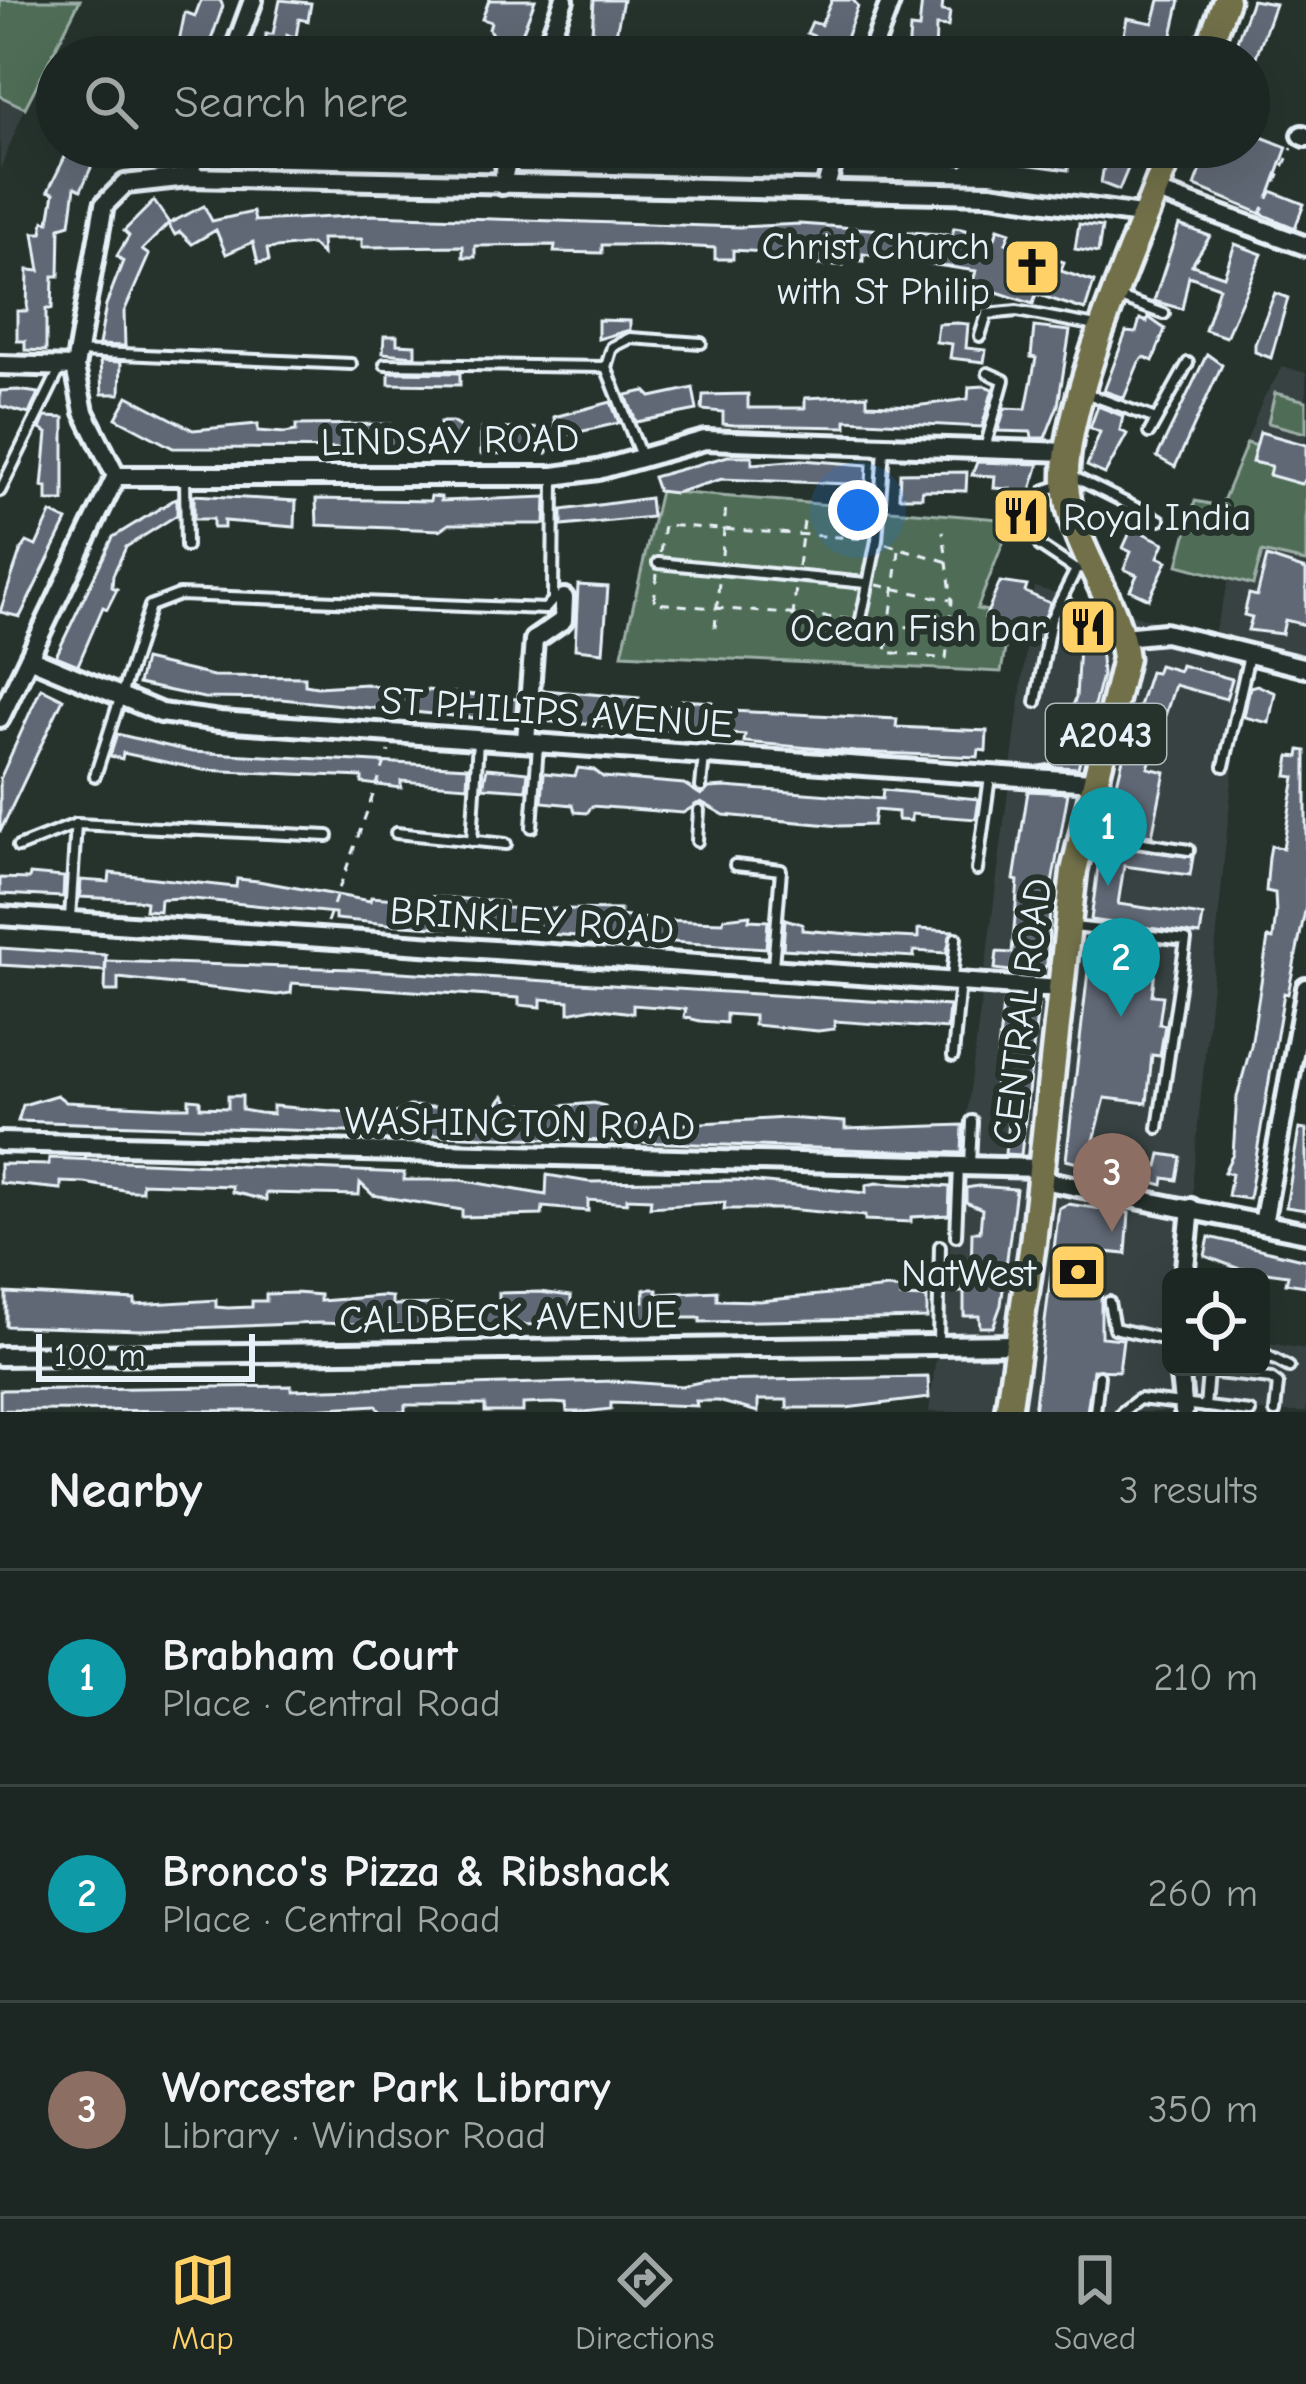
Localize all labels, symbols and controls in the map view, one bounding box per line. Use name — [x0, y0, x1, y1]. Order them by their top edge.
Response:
search box — [36, 36, 1270, 168]
icon: search — [78, 69, 144, 135]
text: Search here — [174, 76, 408, 128]
place label: Christ Church with St Philip — [762, 224, 990, 314]
church icon: Christ Church with St Philip — [1001, 236, 1063, 298]
street label: LINDSAY ROAD — [320, 416, 580, 465]
your location — [828, 480, 888, 540]
restaurant icon: Royal India — [990, 485, 1052, 547]
place label: Royal India — [1063, 495, 1251, 540]
restaurant icon: Ocean Fish bar — [1057, 596, 1119, 658]
place label: Ocean Fish bar — [790, 606, 1047, 651]
street label: ST PHILIPS AVENUE — [379, 678, 735, 747]
road number: A2043 — [1046, 704, 1166, 764]
pin: 1 — [1069, 787, 1147, 886]
street label: CENTRAL ROAD — [984, 876, 1061, 1147]
street label: BRINKLEY ROAD — [388, 888, 676, 953]
pin: 2 — [1082, 918, 1160, 1017]
street label: WASHINGTON ROAD — [344, 1098, 696, 1149]
pin: 3 — [1073, 1133, 1151, 1232]
bank icon: NatWest — [1047, 1241, 1109, 1303]
place label: NatWest — [901, 1251, 1038, 1296]
map controls — [1162, 1268, 1270, 1376]
button: locate — [1162, 1268, 1270, 1376]
street label: CALDBECK AVENUE — [339, 1292, 678, 1343]
scale bar — [36, 1328, 255, 1381]
text: 100 m — [54, 1336, 146, 1374]
text: Nearby — [48, 1461, 202, 1520]
text: 3 results — [1119, 1468, 1258, 1513]
text: Brabham Court — [162, 1629, 458, 1681]
text: 1 — [79, 1655, 95, 1700]
text: 210 m — [1153, 1655, 1258, 1700]
text: Place · Central Road — [162, 1681, 501, 1726]
text: Bronco's Pizza & Ribshack — [162, 1845, 670, 1897]
text: 2 — [77, 1871, 97, 1916]
text: 260 m — [1147, 1871, 1258, 1916]
text: Place · Central Road — [162, 1897, 501, 1942]
text: Worcester Park Library — [162, 2061, 611, 2113]
text: 3 — [77, 2087, 97, 2132]
text: 350 m — [1148, 2087, 1258, 2132]
text: Library · Windsor Road — [162, 2113, 546, 2158]
tab: Map — [170, 2247, 236, 2357]
tab: Directions — [575, 2247, 715, 2357]
tab: Saved — [1054, 2247, 1136, 2357]

